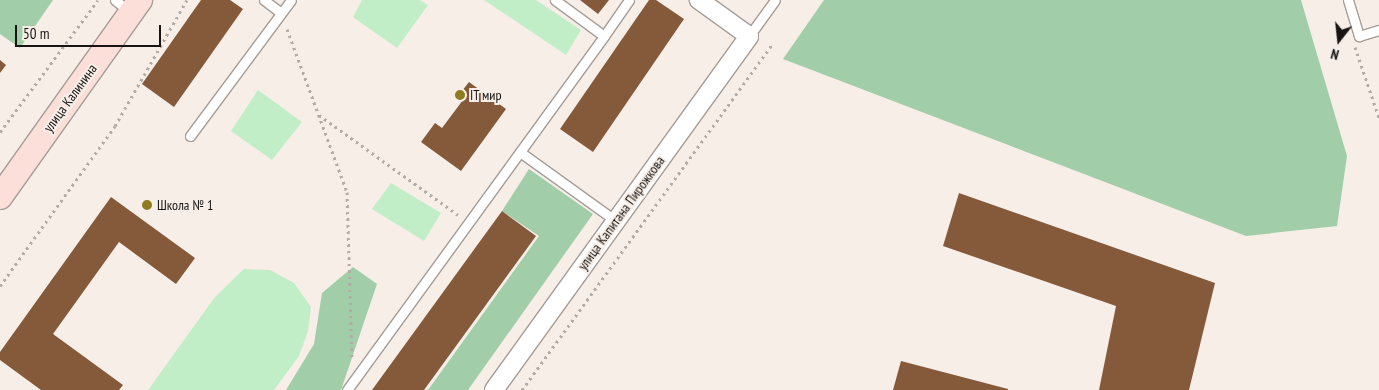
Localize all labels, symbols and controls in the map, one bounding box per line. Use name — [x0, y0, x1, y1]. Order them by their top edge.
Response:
scale bar — [18, 15, 164, 47]
north arrow — [1314, 15, 1364, 65]
text: 50 m — [23, 24, 49, 43]
text: N — [1329, 45, 1341, 64]
street label: улица Калинина — [40, 61, 100, 135]
place label: IT мир — [470, 87, 502, 103]
marker: IT мир — [454, 89, 466, 101]
street label: улица Капитана Пирожкова — [574, 153, 668, 273]
place label: Школа № 1 — [157, 197, 213, 213]
marker: Школа № 1 — [141, 199, 153, 211]

